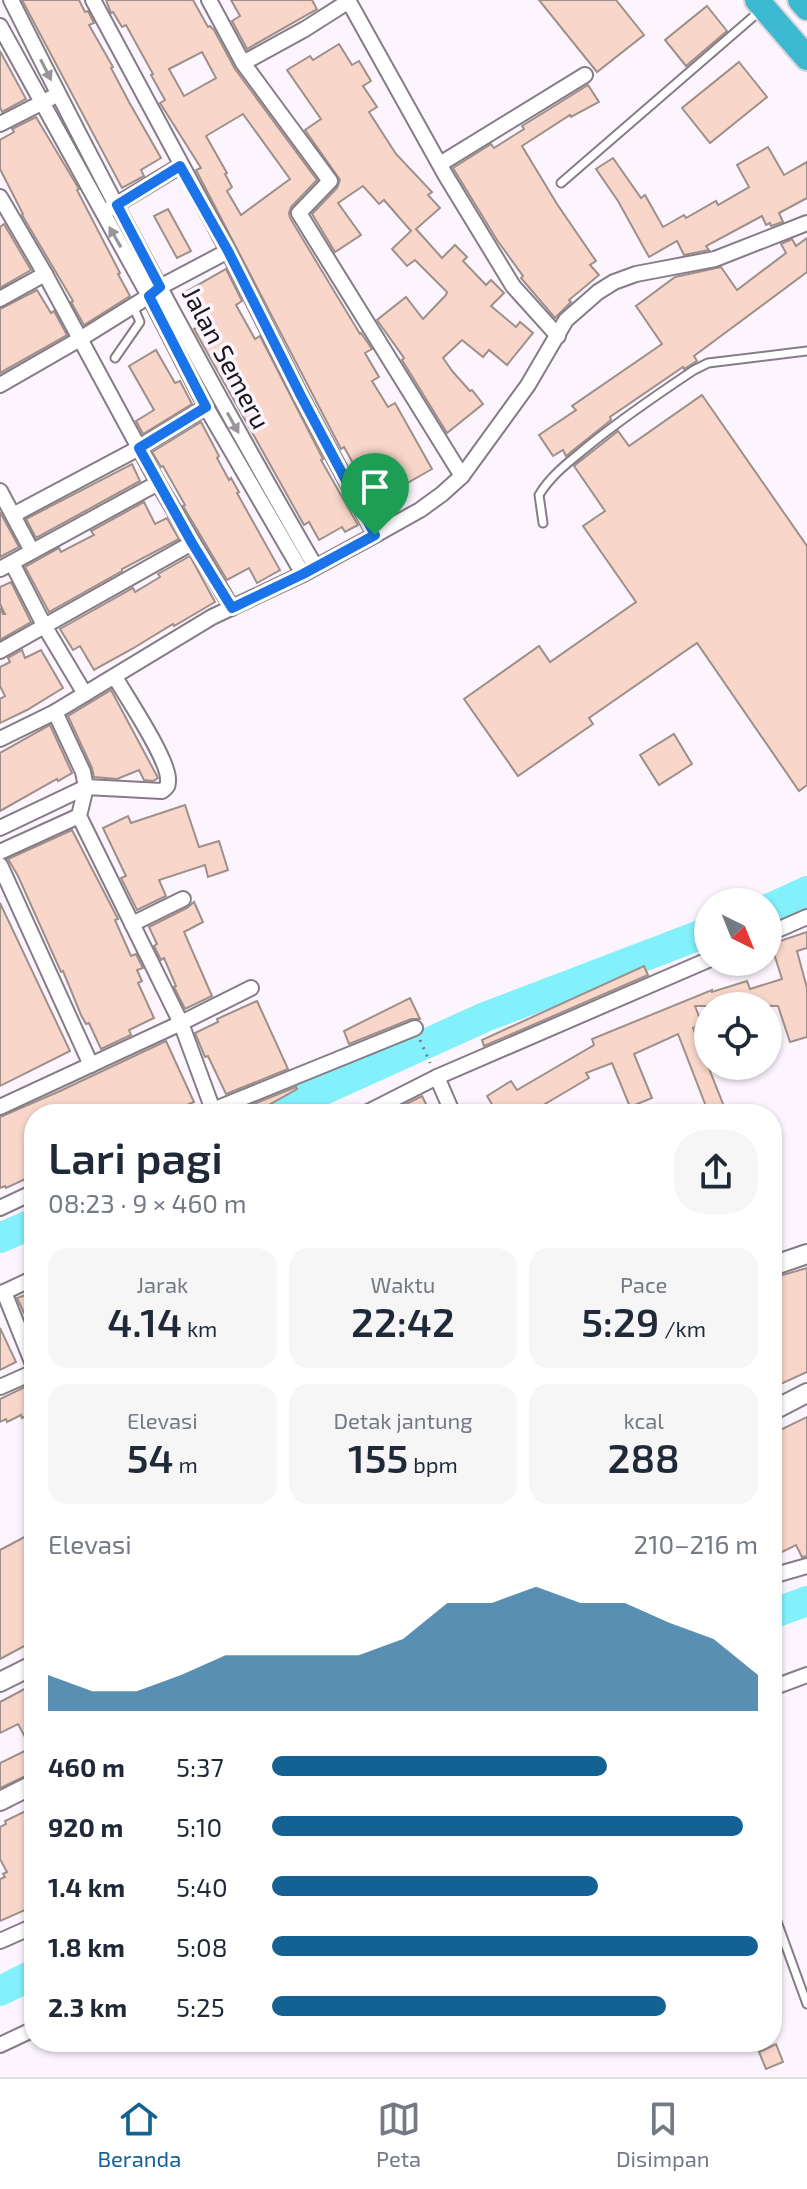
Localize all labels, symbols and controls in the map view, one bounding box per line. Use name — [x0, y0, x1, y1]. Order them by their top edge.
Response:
one-way arrow — [39, 58, 52, 81]
one-way arrow — [108, 226, 122, 248]
street label: Jalan Semeru — [177, 281, 278, 434]
one-way arrow — [226, 412, 240, 434]
pin — [341, 453, 409, 535]
icon: arrive — [353, 465, 397, 509]
north arrow — [694, 888, 782, 976]
map controls — [694, 888, 782, 1080]
button: locate — [694, 992, 782, 1080]
text: Lari pagi — [48, 1130, 223, 1183]
button: share — [674, 1130, 758, 1214]
text: 08:23 · 9 × 460 m — [48, 1187, 247, 1218]
text: Jarak — [137, 1271, 188, 1297]
text: Waktu — [371, 1271, 435, 1297]
text: Pace — [620, 1271, 667, 1297]
text: 4.14 — [107, 1297, 182, 1345]
text: 22:42 — [351, 1297, 455, 1345]
text: 5:29 — [581, 1297, 659, 1345]
text: km — [182, 1315, 217, 1341]
text: /km — [659, 1315, 706, 1341]
text: Elevasi — [127, 1407, 198, 1433]
text: Detak jantung — [333, 1407, 473, 1433]
text: kcal — [624, 1407, 664, 1433]
text: 54 — [127, 1433, 174, 1481]
text: 155 — [348, 1433, 408, 1481]
text: 288 — [608, 1433, 680, 1481]
text: m — [174, 1451, 198, 1477]
text: bpm — [408, 1451, 458, 1477]
text: Elevasi — [48, 1528, 132, 1559]
text: 210–216 m — [634, 1528, 758, 1559]
text: 460 m — [48, 1751, 125, 1782]
text: 5:37 — [176, 1751, 224, 1782]
text: 920 m — [48, 1811, 123, 1842]
text: 5:10 — [176, 1811, 222, 1842]
text: 1.4 km — [48, 1871, 125, 1902]
text: 5:40 — [176, 1871, 228, 1902]
text: 1.8 km — [48, 1931, 125, 1962]
text: 5:08 — [176, 1931, 228, 1962]
text: 2.3 km — [48, 1991, 127, 2022]
text: 5:25 — [176, 1991, 225, 2022]
tab: Beranda — [97, 2097, 181, 2171]
tab: Peta — [376, 2097, 421, 2171]
tab: Disimpan — [616, 2097, 710, 2171]

